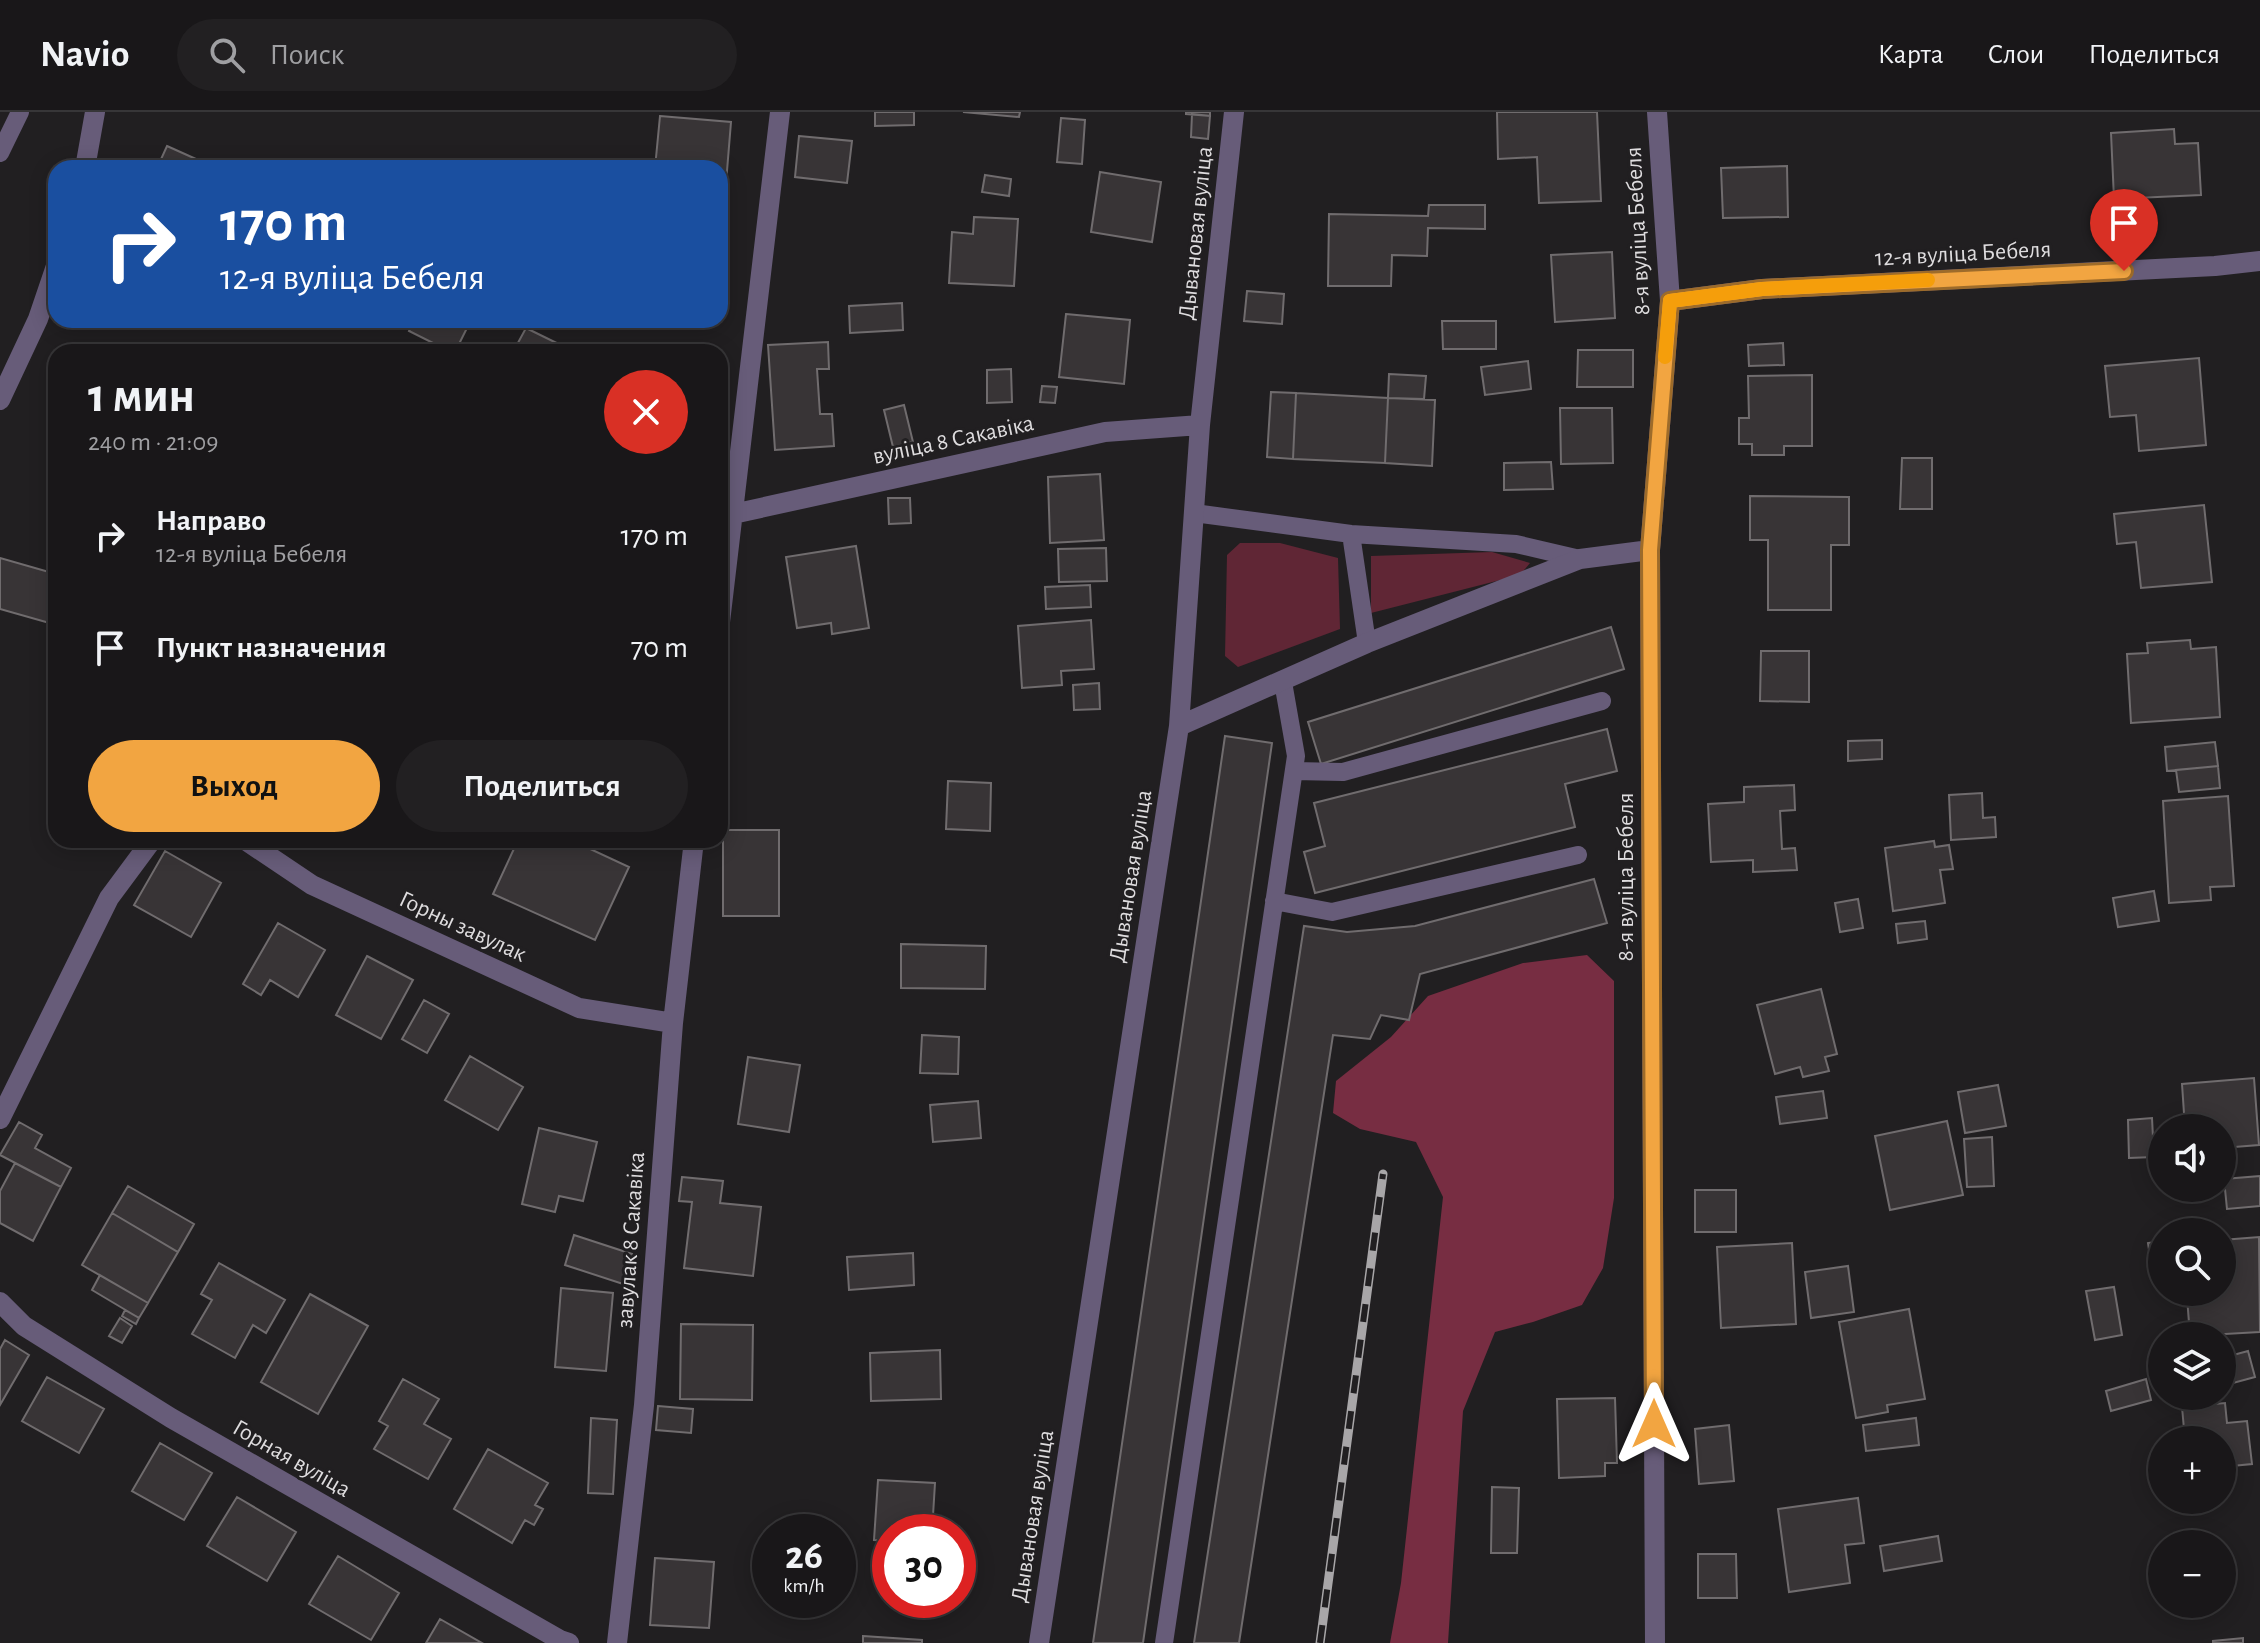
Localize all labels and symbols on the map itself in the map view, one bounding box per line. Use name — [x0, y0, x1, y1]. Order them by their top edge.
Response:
street label: Дывановая вуліца — [1175, 145, 1217, 321]
street label: 8-я вуліца Бебеля — [1622, 146, 1654, 316]
pin — [2090, 189, 2158, 271]
street label: 12-я вуліца Бебеля — [1874, 237, 2052, 271]
street label: вуліца 8 Сакавіка — [870, 411, 1036, 469]
street label: Дывановая вуліца — [1106, 788, 1156, 964]
street label: 8-я вуліца Бебеля — [1614, 793, 1638, 961]
street label: Горны завулак — [395, 887, 530, 967]
street label: завулак 8 Сакавіка — [613, 1151, 649, 1329]
position arrow — [1612, 1382, 1696, 1466]
street label: Горная вуліца — [228, 1416, 355, 1502]
street label: Дывановая вуліца — [1008, 1428, 1058, 1604]
speed limit sign: 30 — [872, 1514, 976, 1618]

